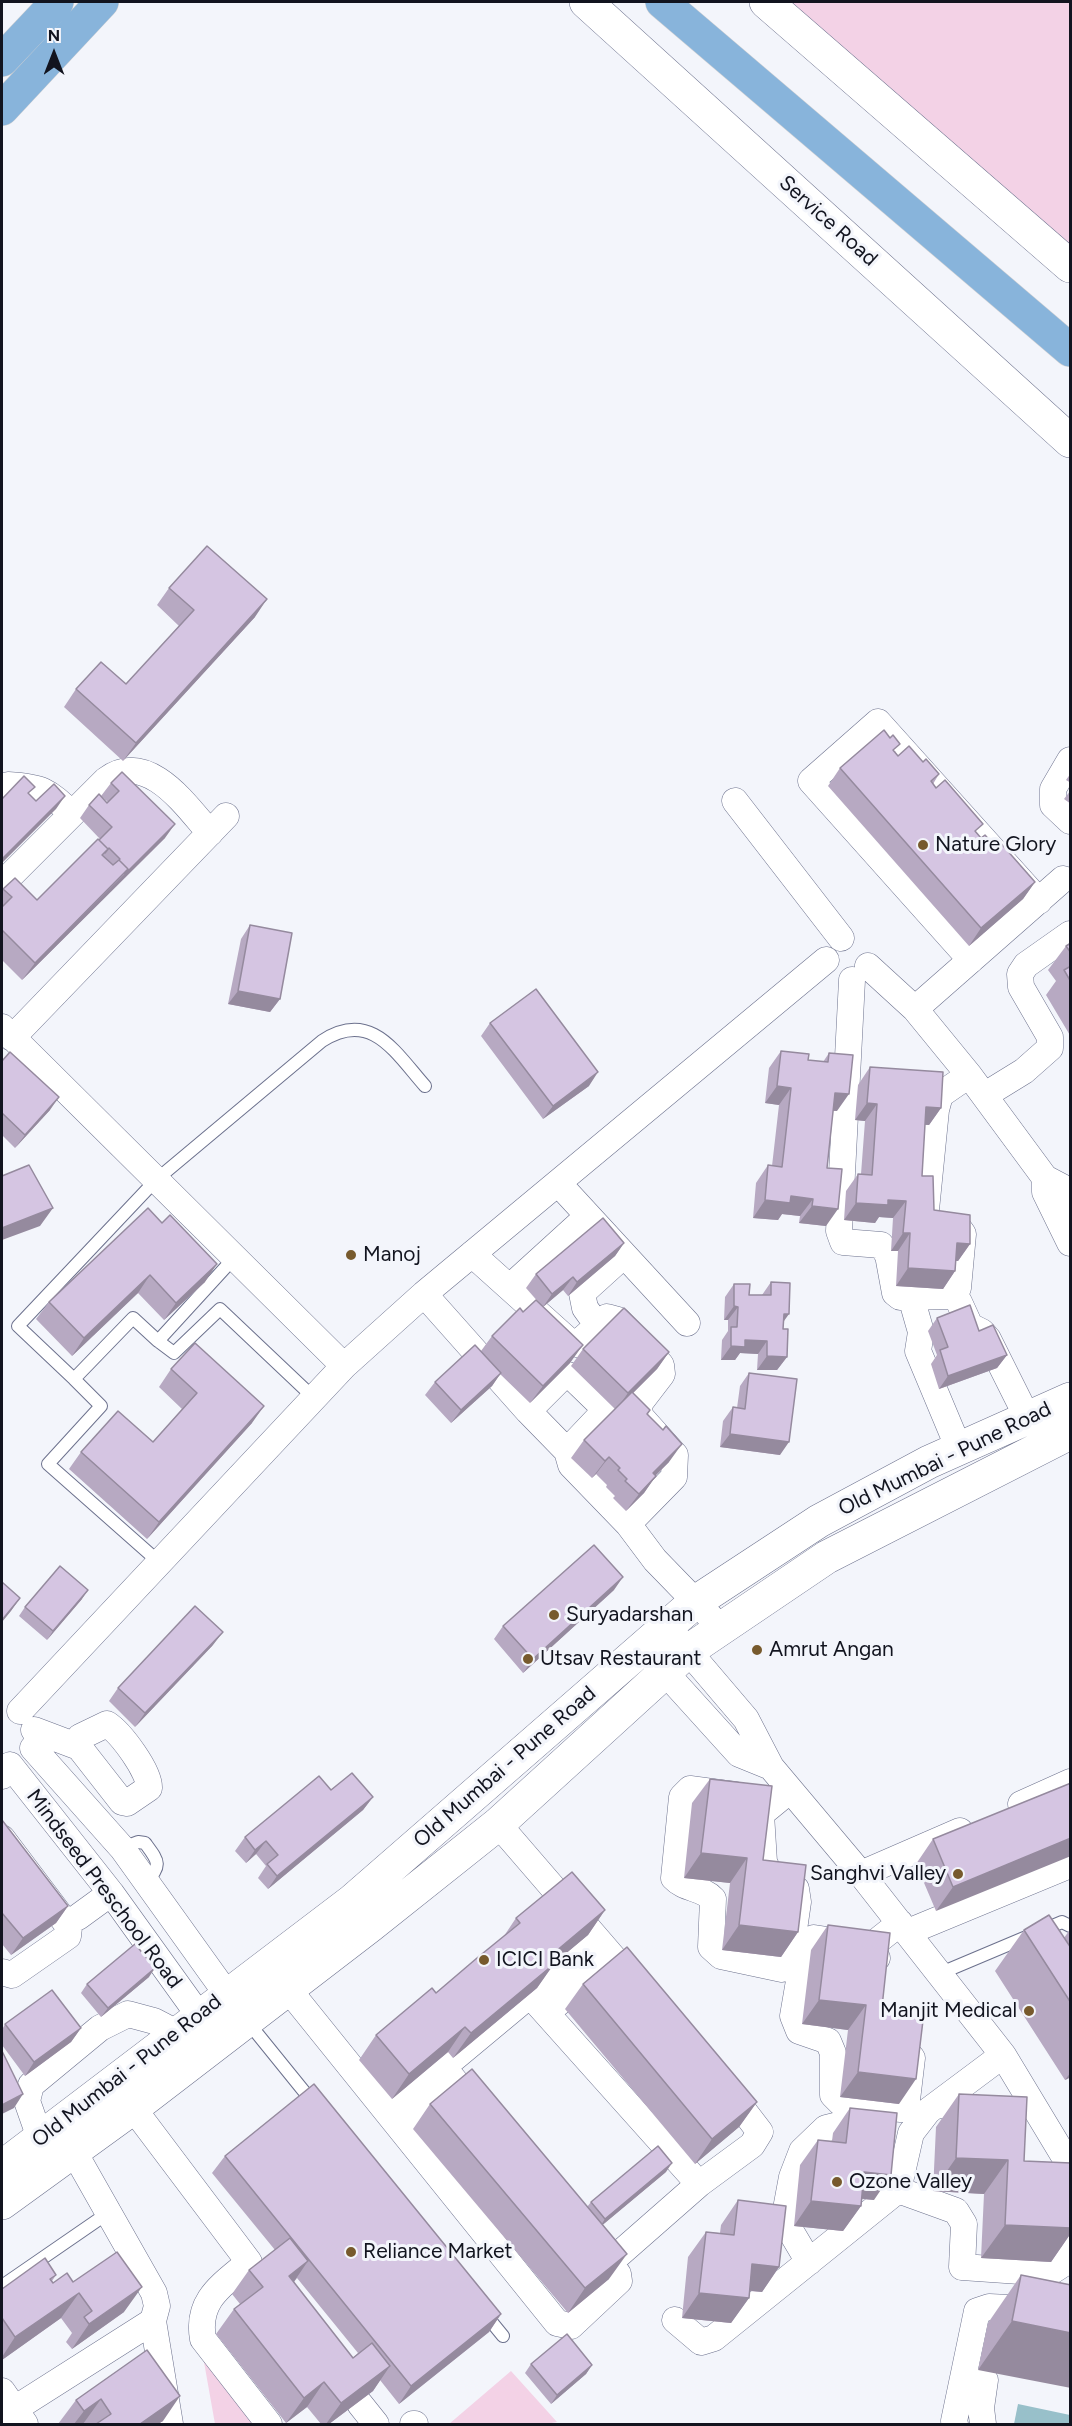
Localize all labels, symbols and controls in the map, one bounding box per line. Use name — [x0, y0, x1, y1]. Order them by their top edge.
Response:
north arrow — [24, 24, 84, 84]
text: N — [48, 26, 60, 45]
street label: Service Road — [774, 170, 882, 272]
place label: Nature Glory — [935, 832, 1056, 858]
marker: Nature Glory — [916, 838, 930, 852]
place label: Manoj — [363, 1242, 421, 1268]
marker: Manoj — [344, 1248, 358, 1262]
street label: Old Mumbai - Pune Road — [835, 1397, 1055, 1521]
place label: Suryadarshan — [566, 1602, 693, 1628]
marker: Suryadarshan — [547, 1608, 561, 1622]
place label: Amrut Angan — [769, 1637, 894, 1663]
marker: Amrut Angan — [750, 1643, 764, 1657]
place label: Utsav Restaurant — [540, 1646, 701, 1672]
marker: Utsav Restaurant — [521, 1652, 535, 1666]
street label: Old Mumbai - Pune Road — [409, 1681, 601, 1853]
street label: Mindseed Preschool Road — [21, 1784, 187, 1994]
place label: Sanghvi Valley — [810, 1861, 946, 1887]
marker: Sanghvi Valley — [951, 1867, 965, 1881]
place label: ICICI Bank — [496, 1947, 594, 1973]
marker: ICICI Bank — [477, 1953, 491, 1967]
street label: Old Mumbai - Pune Road — [27, 1989, 227, 2153]
place label: Manjit Medical — [880, 1998, 1017, 2024]
marker: Manjit Medical — [1022, 2004, 1036, 2018]
place label: Ozone Valley — [849, 2169, 972, 2195]
marker: Ozone Valley — [830, 2175, 844, 2189]
place label: Reliance Market — [363, 2239, 512, 2265]
marker: Reliance Market — [344, 2245, 358, 2259]

